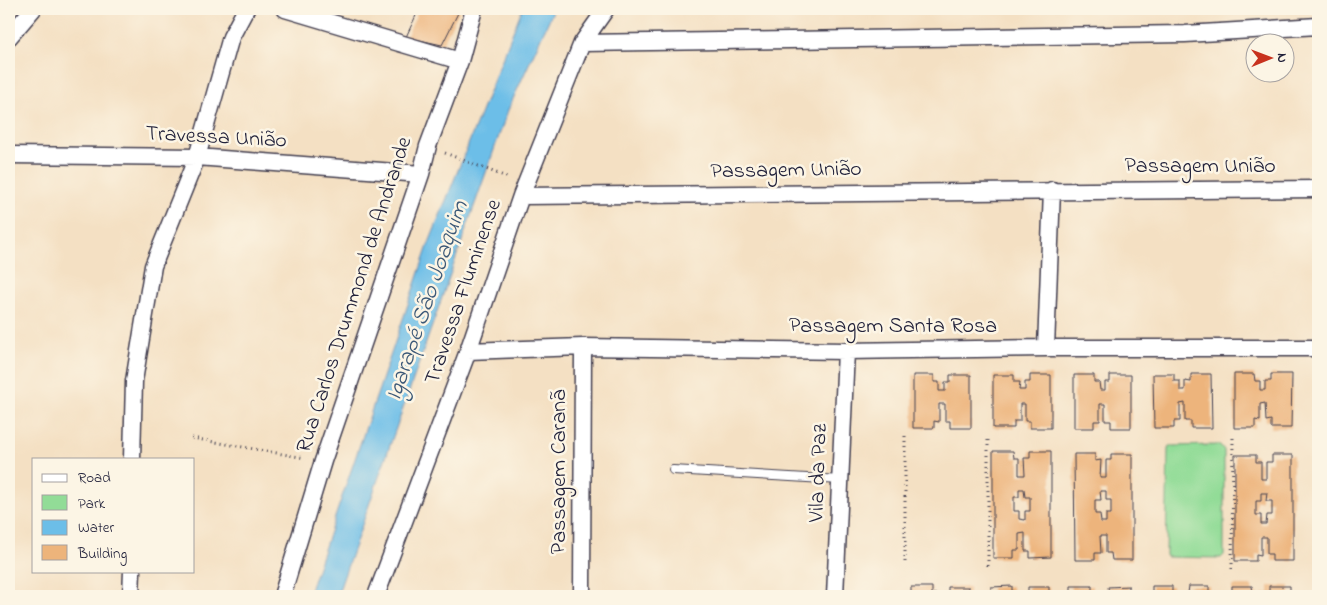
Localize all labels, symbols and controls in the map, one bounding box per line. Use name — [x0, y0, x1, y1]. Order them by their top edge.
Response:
north arrow — [1244, 32, 1294, 82]
text: N — [1271, 53, 1292, 63]
street label: Travessa União — [145, 118, 287, 158]
street label: Rua Carlos Drummond de Andrande — [289, 133, 421, 457]
street label: Passagem União — [1124, 151, 1276, 184]
street label: Passagem União — [710, 154, 862, 189]
street label: Travessa Fluminense — [417, 195, 511, 389]
water label: Igarapé São Joaquim — [377, 196, 479, 406]
street label: Passagem Santa Rosa — [789, 311, 997, 344]
street label: Passagem Caranã — [544, 390, 577, 554]
street label: Vila da Paz — [801, 422, 837, 524]
legend — [32, 458, 195, 572]
text: Road — [78, 467, 111, 489]
text: Park — [78, 493, 106, 515]
text: Water — [78, 517, 114, 539]
text: Building — [77, 543, 127, 566]

